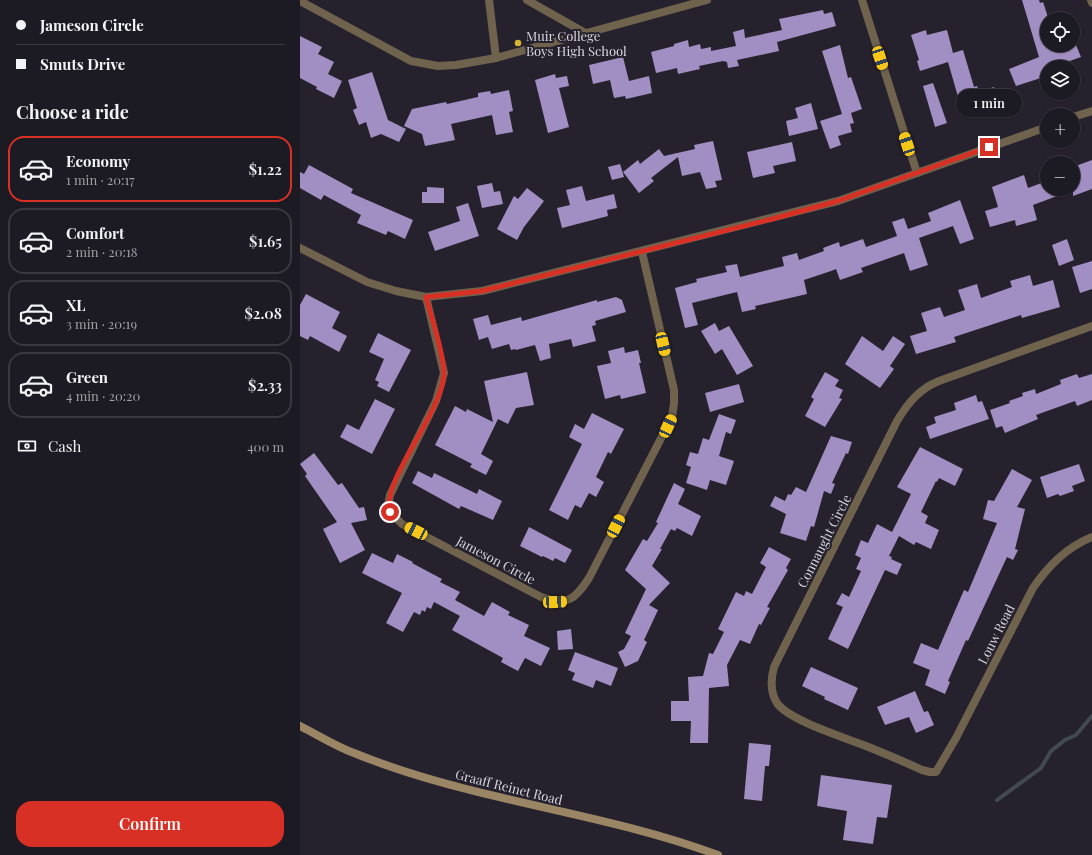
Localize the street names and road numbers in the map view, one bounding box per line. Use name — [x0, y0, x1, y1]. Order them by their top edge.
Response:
street label: Connaught Circle — [793, 491, 855, 590]
street label: Jameson Circle — [453, 531, 539, 588]
street label: Louw Road — [973, 601, 1018, 667]
street label: Graaff Reinet Road — [454, 765, 565, 808]

